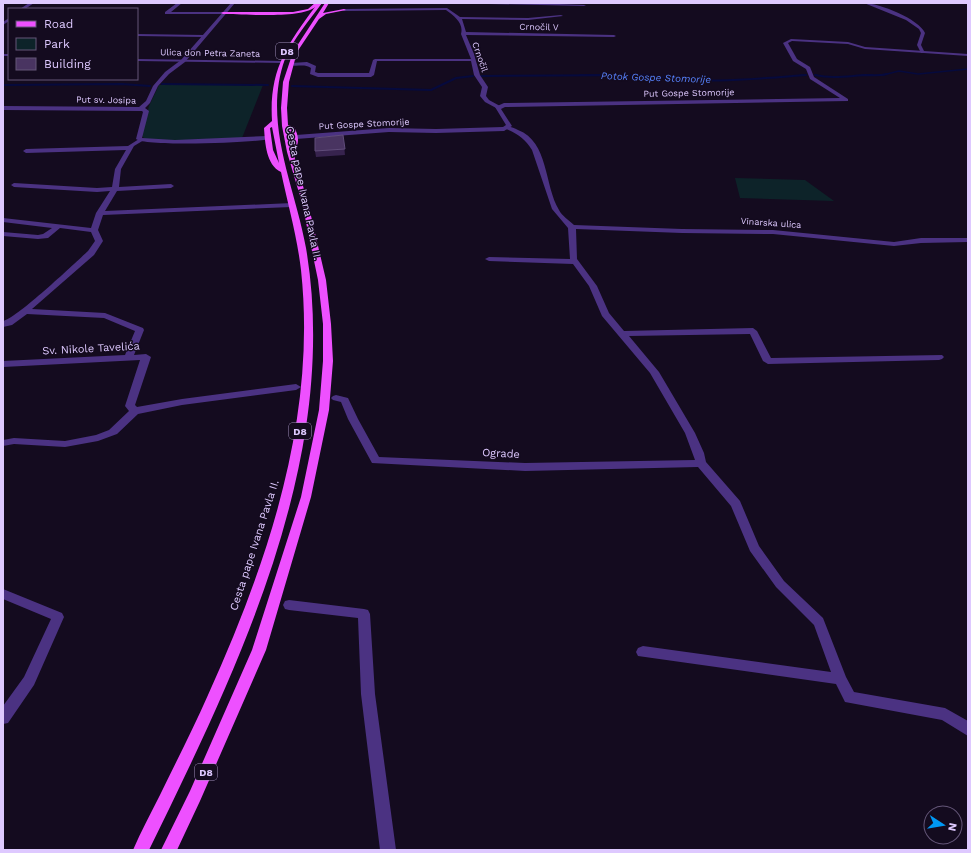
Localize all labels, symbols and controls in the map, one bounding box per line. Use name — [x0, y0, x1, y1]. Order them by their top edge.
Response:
legend — [8, 8, 138, 80]
text: Road — [44, 17, 73, 31]
street label: Crnočil V — [519, 22, 559, 32]
text: Park — [44, 37, 70, 51]
street label: Crnočil — [470, 41, 490, 74]
road number: D8 — [276, 43, 298, 59]
street label: Ulica don Petra Zaneta — [160, 47, 260, 59]
text: Building — [44, 57, 91, 71]
water label: Potok Gospe Stomorije — [601, 70, 711, 85]
street label: Put Gospe Stomorije — [643, 87, 735, 99]
street label: Put sv. Josipa — [76, 94, 136, 106]
street label: Put Gospe Stomorije — [318, 117, 410, 131]
street label: Cesta pape Ivana Pavla II. — [283, 125, 324, 261]
street label: Vinarska ulica — [740, 216, 802, 230]
street label: Sv. Nikole Tavelića — [42, 339, 140, 358]
road number: D8 — [289, 423, 311, 439]
street label: Ograde — [482, 446, 520, 461]
street label: Cesta pape Ivana Pavla II. — [227, 478, 282, 612]
road number: D8 — [195, 764, 217, 780]
north arrow — [923, 805, 963, 845]
text: N — [945, 822, 959, 832]

